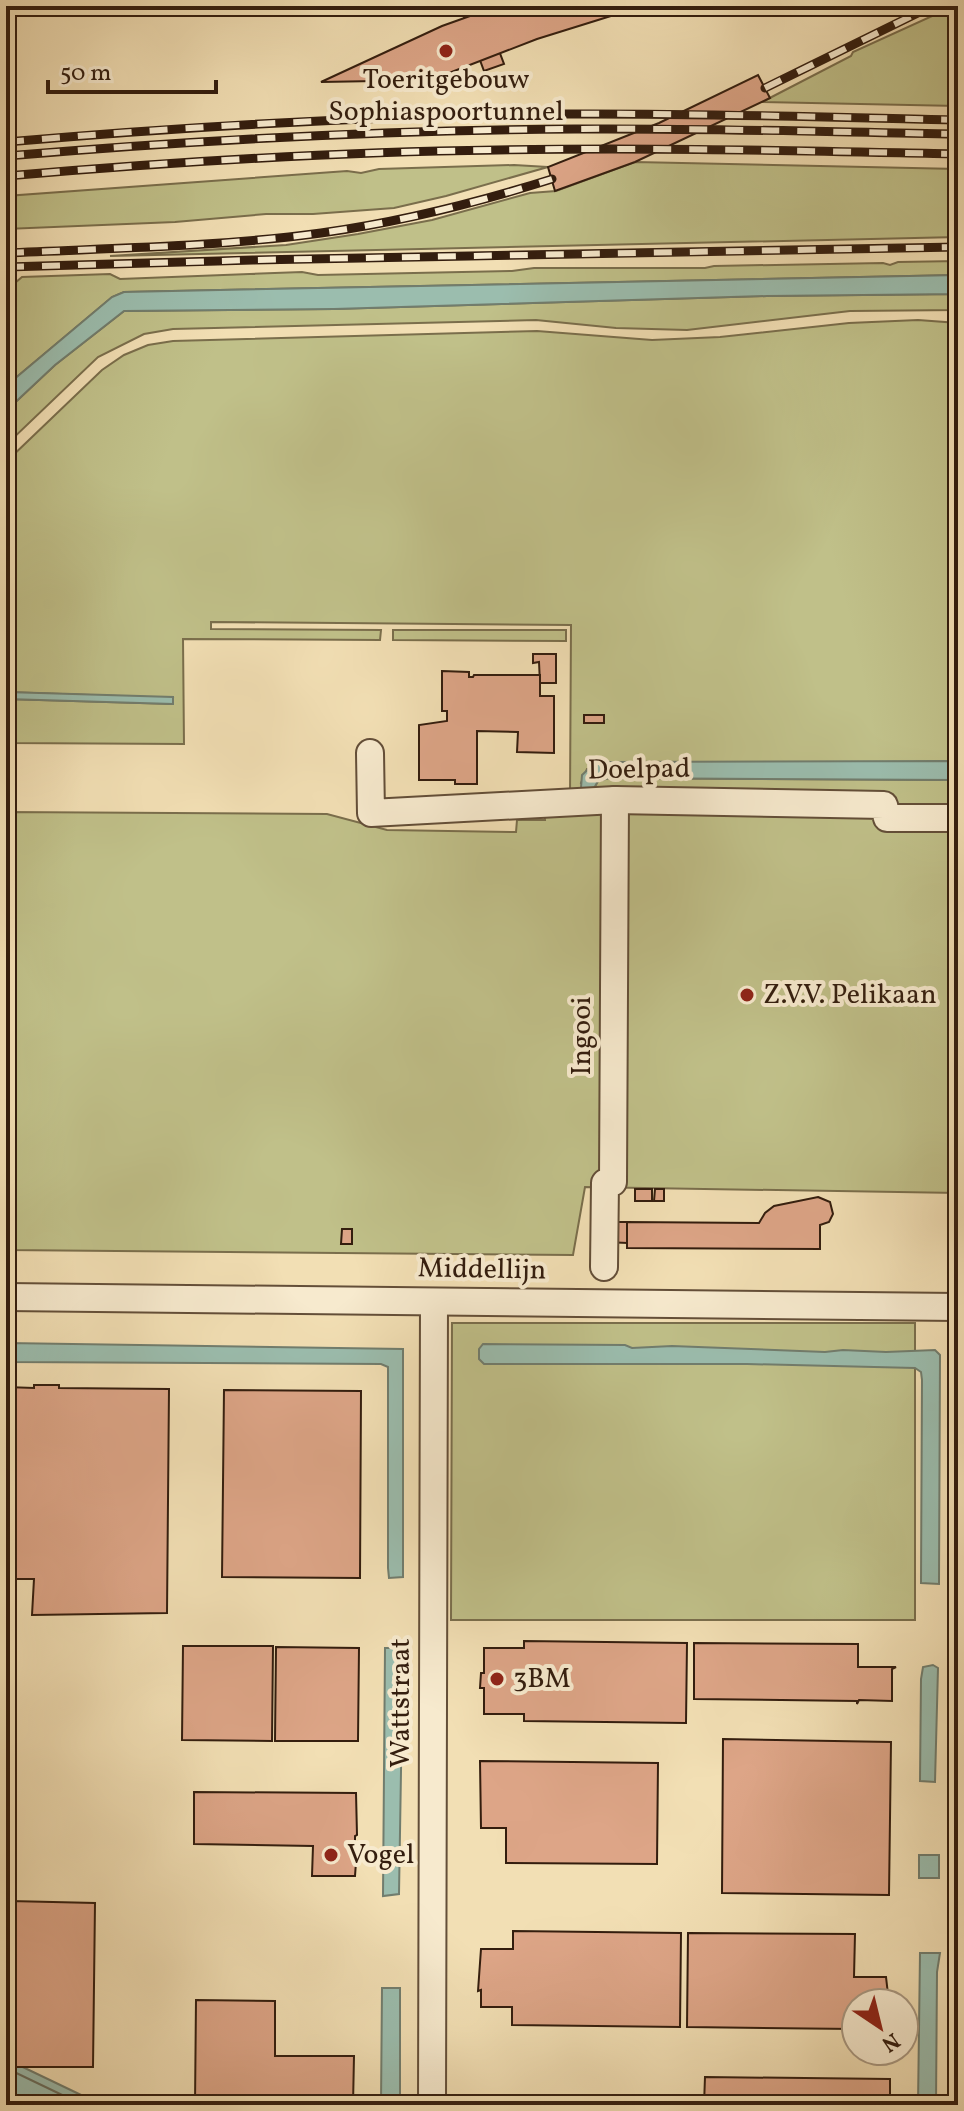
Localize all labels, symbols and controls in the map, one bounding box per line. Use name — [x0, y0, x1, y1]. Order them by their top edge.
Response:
marker: Toeritgebouw Sophiaspoortunnel — [437, 42, 455, 60]
scale bar — [48, 44, 216, 94]
text: 50 m — [60, 57, 112, 91]
place label: Toeritgebouw Sophiaspoortunnel — [328, 61, 564, 132]
street label: Doelpad — [587, 750, 691, 790]
place label: Z.V.V. Pelikaan — [763, 976, 937, 1015]
marker: Z.V.V. Pelikaan — [738, 986, 756, 1004]
street label: Ingooi — [563, 996, 602, 1076]
street label: Middellijn — [417, 1249, 547, 1291]
street label: Wattstraat — [382, 1638, 421, 1768]
place label: 3BM — [513, 1660, 571, 1699]
marker: 3BM — [488, 1670, 506, 1688]
place label: Vogel — [347, 1836, 414, 1875]
marker: Vogel — [322, 1846, 340, 1864]
north arrow — [840, 1987, 920, 2067]
text: N — [875, 2024, 905, 2059]

